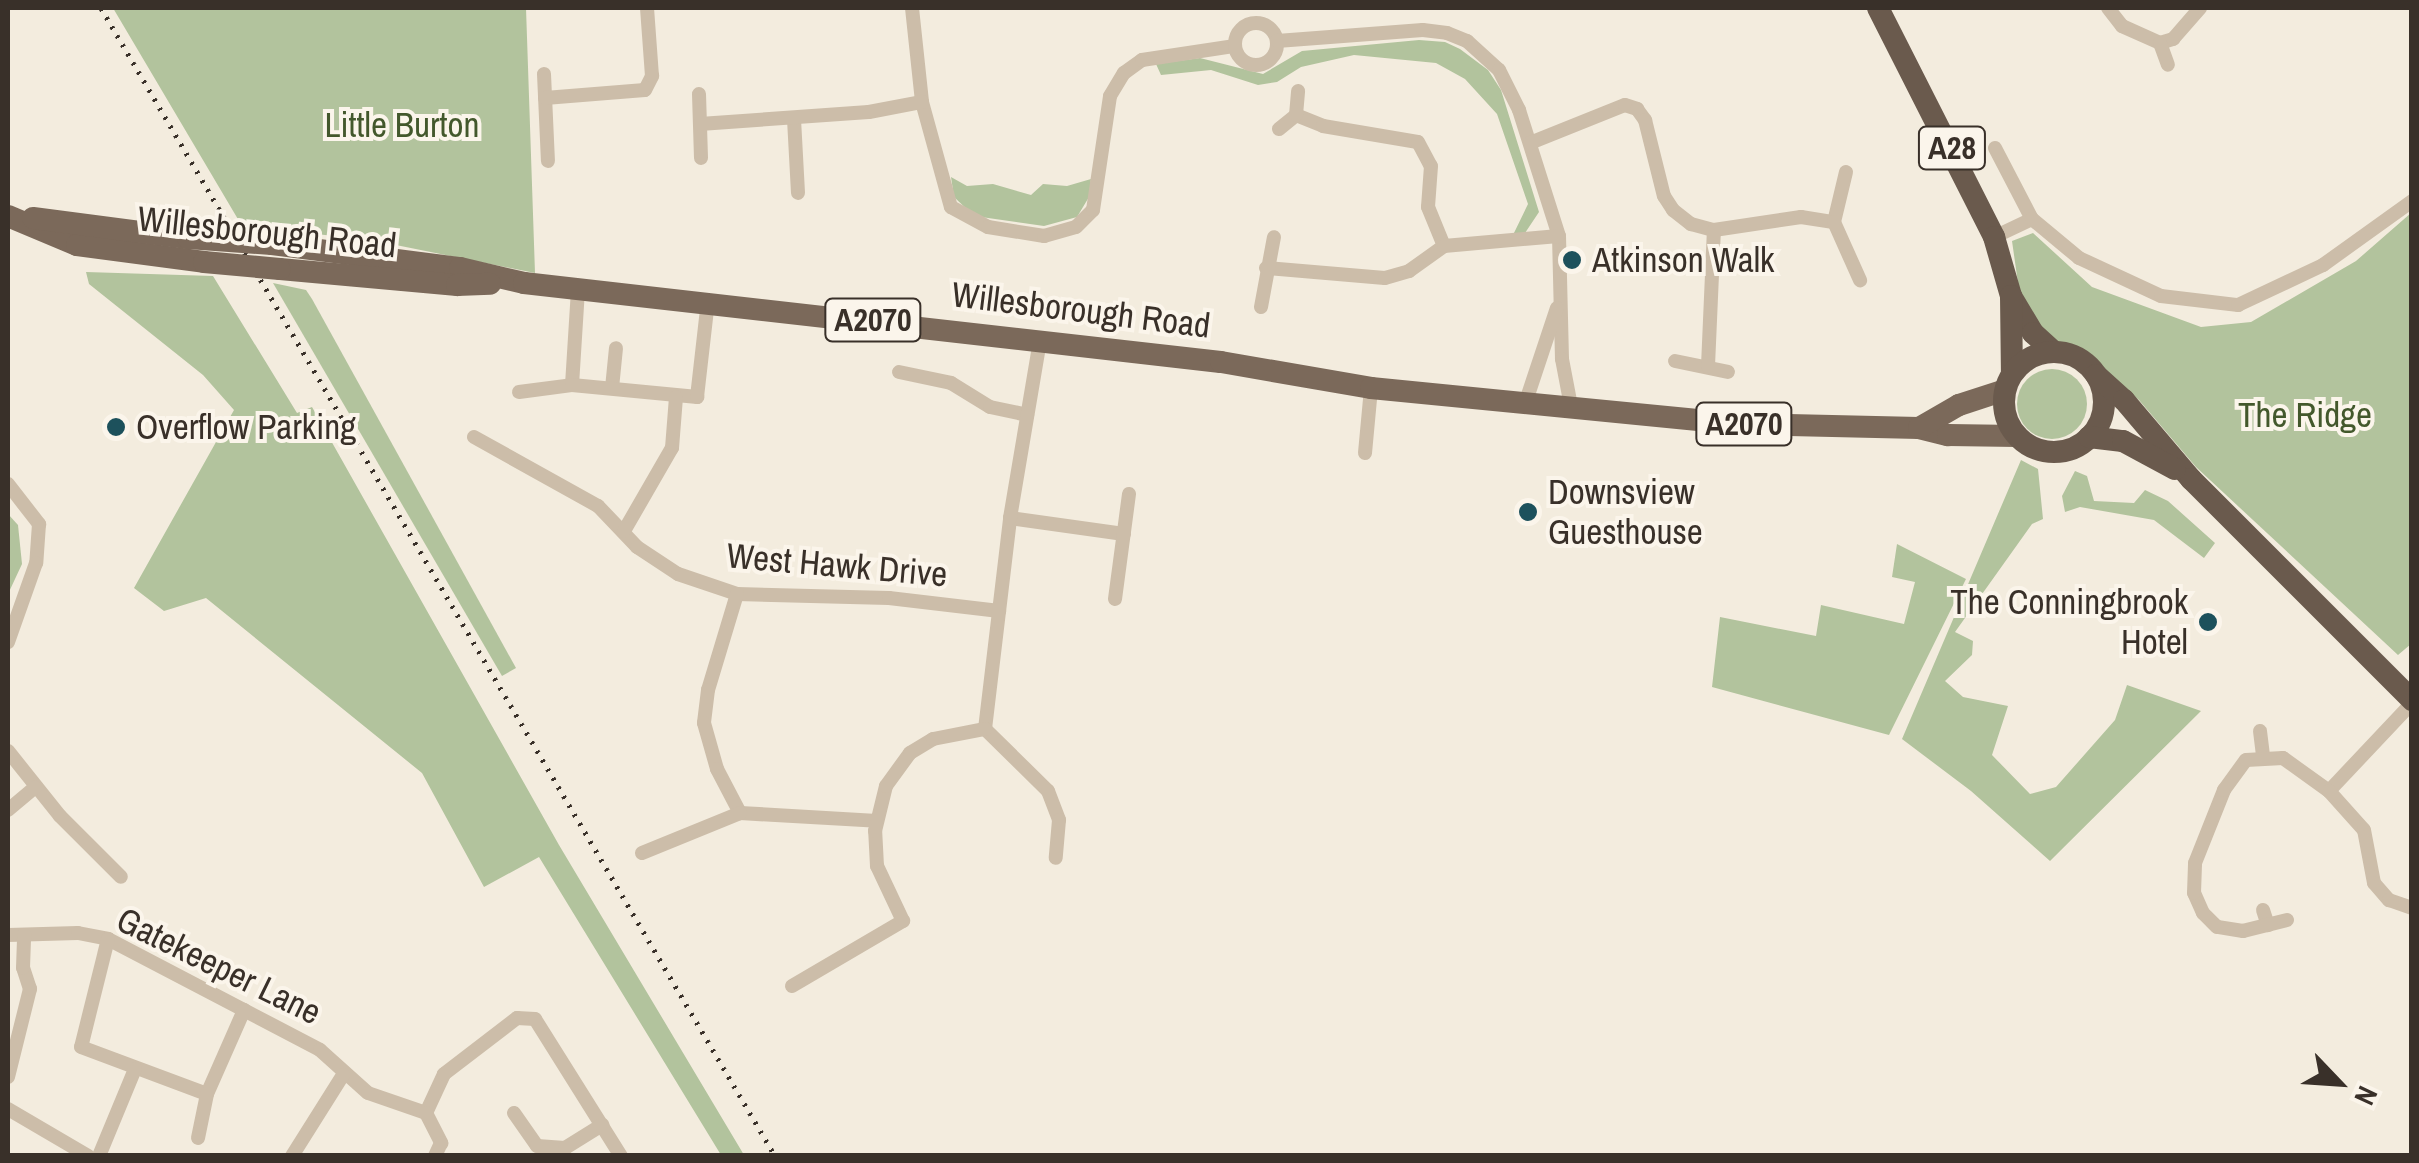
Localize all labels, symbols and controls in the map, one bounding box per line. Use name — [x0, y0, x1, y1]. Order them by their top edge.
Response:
park label: Little Burton — [325, 104, 479, 146]
road number: A28 — [1917, 121, 1987, 175]
street label: Willesborough Road — [136, 198, 398, 266]
place label: Atkinson Walk — [1592, 239, 1774, 281]
marker: Atkinson Walk — [1561, 249, 1583, 271]
street label: Willesborough Road — [949, 273, 1213, 347]
road number: A2070 — [823, 293, 923, 347]
park label: The Ridge — [2238, 394, 2372, 436]
road number: A2070 — [1694, 397, 1794, 451]
place label: Overflow Parking — [136, 406, 356, 448]
marker: Overflow Parking — [105, 416, 127, 438]
place label: Downsview Guesthouse — [1548, 471, 1703, 553]
marker: Downsview Guesthouse — [1517, 501, 1539, 523]
street label: West Hawk Drive — [725, 534, 949, 596]
place label: The Conningbrook Hotel — [1950, 581, 2188, 663]
marker: The Conningbrook Hotel — [2197, 611, 2219, 633]
street label: Gatekeeper Lane — [110, 899, 328, 1033]
north arrow — [2289, 1033, 2389, 1133]
text: N — [2345, 1080, 2387, 1111]

